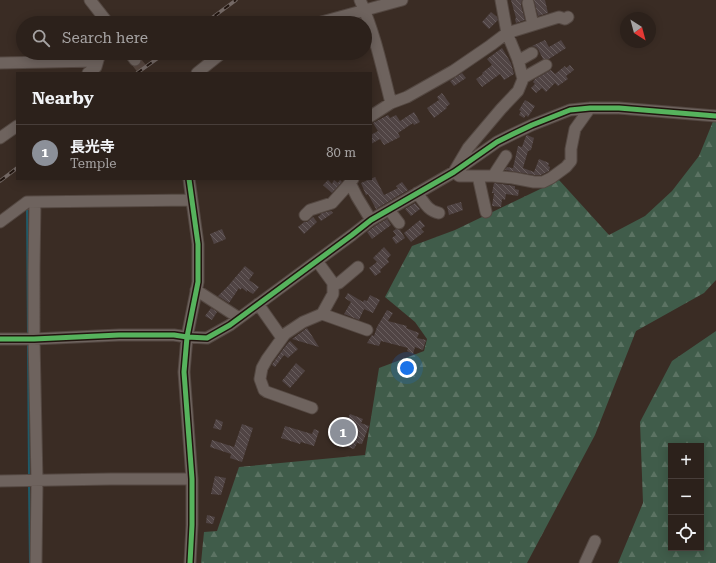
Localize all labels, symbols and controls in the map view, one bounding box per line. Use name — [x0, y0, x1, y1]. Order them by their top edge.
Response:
north arrow — [620, 12, 656, 48]
search box — [16, 16, 372, 60]
icon: search — [30, 27, 52, 49]
text: Search here — [62, 29, 148, 47]
text: Nearby — [32, 88, 94, 108]
text: 長光寺 — [70, 138, 115, 156]
text: 1 — [41, 145, 49, 160]
text: 80 m — [326, 145, 356, 160]
text: Temple — [70, 156, 117, 171]
your location — [397, 358, 417, 378]
pin: 1 — [330, 417, 356, 447]
map controls — [668, 443, 704, 551]
button: + — [668, 443, 704, 479]
button: − — [668, 479, 704, 515]
button: locate — [668, 515, 704, 551]

